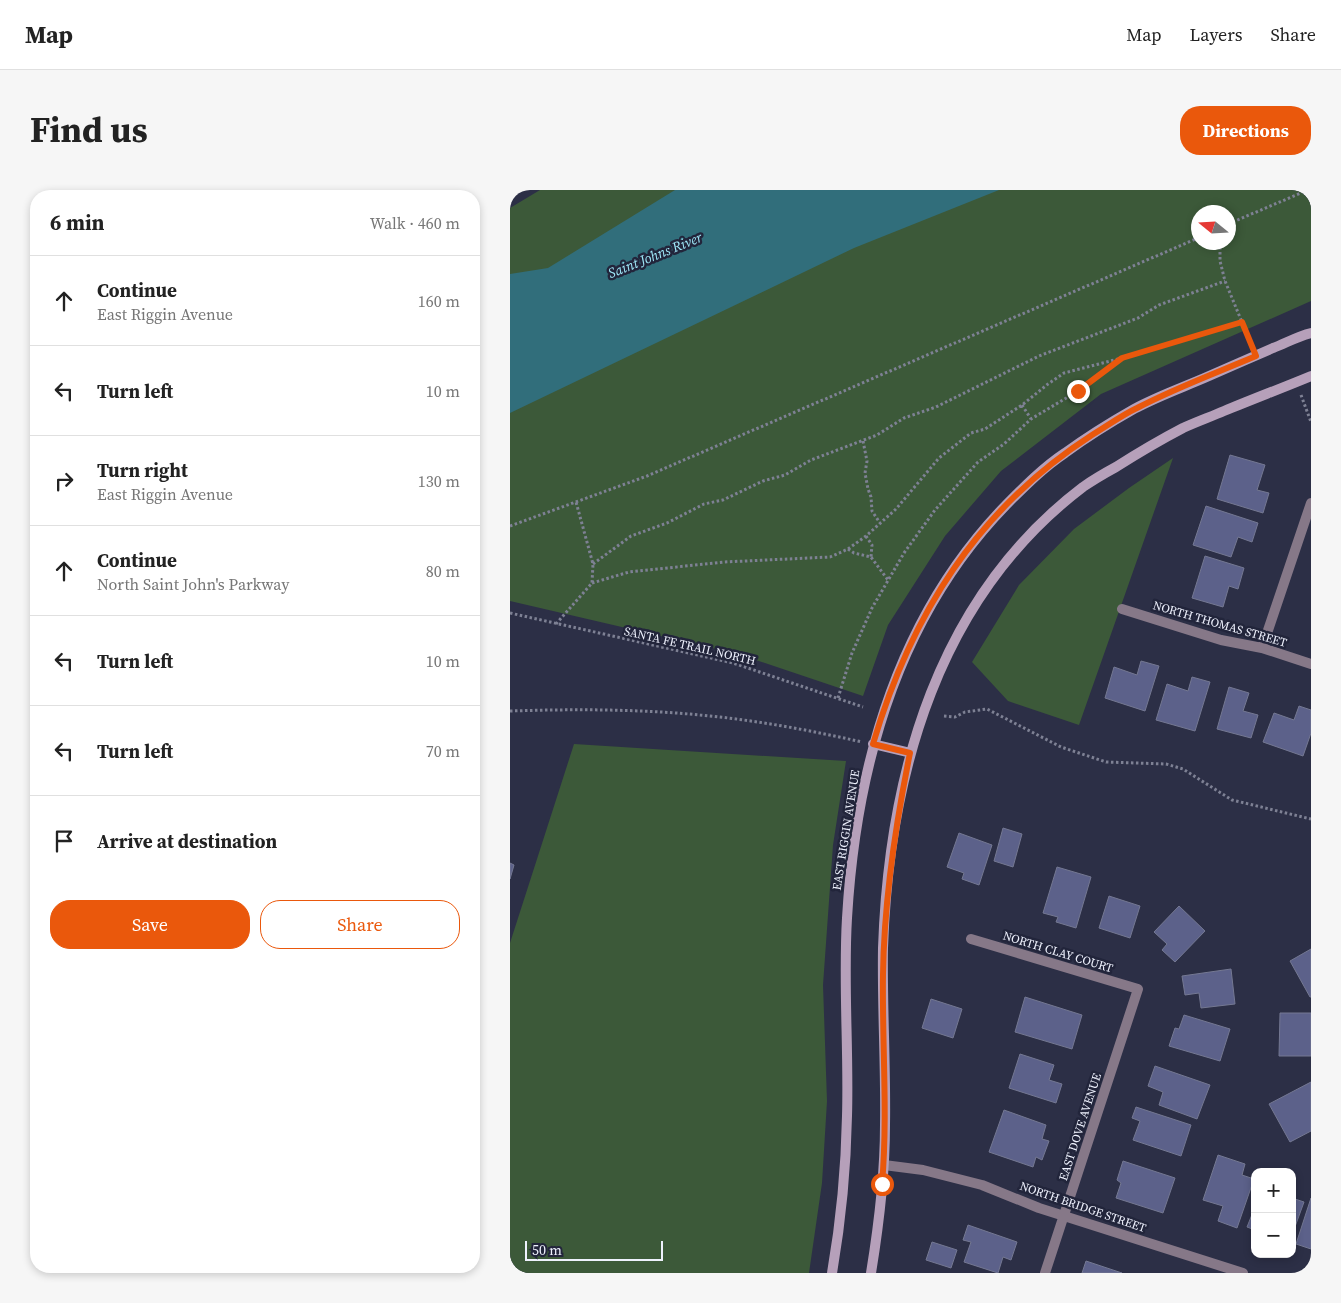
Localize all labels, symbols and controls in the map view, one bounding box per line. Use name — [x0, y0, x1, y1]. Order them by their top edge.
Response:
text: Map — [25, 18, 73, 51]
text: Map — [1126, 22, 1161, 47]
text: Layers — [1189, 22, 1242, 47]
text: Share — [1270, 22, 1316, 47]
text: Find us — [30, 106, 148, 154]
button: Directions — [1180, 106, 1311, 155]
north arrow — [1191, 205, 1236, 250]
text: 6 min — [50, 208, 105, 237]
text: Walk · 460 m — [370, 212, 460, 234]
water label: Saint Johns River — [605, 227, 705, 283]
text: Continue — [97, 277, 177, 303]
icon: ahead — [50, 287, 78, 315]
text: 160 m — [418, 290, 460, 312]
text: East Riggin Avenue — [97, 303, 233, 325]
icon: left — [50, 377, 78, 405]
text: Turn left — [97, 378, 173, 404]
text: 10 m — [426, 380, 460, 402]
route end — [1067, 380, 1090, 403]
text: Turn right — [97, 457, 188, 483]
icon: right — [50, 467, 78, 495]
text: 130 m — [418, 470, 460, 492]
text: East Riggin Avenue — [97, 483, 233, 505]
text: Continue — [97, 547, 177, 573]
icon: ahead — [50, 557, 78, 585]
text: 80 m — [426, 560, 460, 582]
text: North Saint John's Parkway — [97, 573, 290, 595]
street label: NORTH THOMAS STREET — [1151, 597, 1290, 651]
street label: SANTA FE TRAIL NORTH — [623, 623, 757, 669]
icon: left — [50, 647, 78, 675]
text: Turn left — [97, 648, 173, 674]
text: 10 m — [426, 650, 460, 672]
icon: left — [50, 737, 78, 765]
text: Turn left — [97, 738, 173, 764]
text: 70 m — [426, 740, 460, 762]
street label: EAST RIGGIN AVENUE — [829, 769, 863, 891]
icon: arrive — [50, 827, 78, 855]
text: Arrive at destination — [97, 828, 277, 854]
button: Save — [50, 900, 250, 949]
button: Share — [260, 900, 460, 949]
street label: NORTH CLAY COURT — [1001, 928, 1116, 977]
street label: EAST DOVE AVENUE — [1055, 1071, 1105, 1183]
map controls — [1251, 1168, 1296, 1258]
button: + — [1251, 1168, 1296, 1213]
route start — [871, 1173, 894, 1196]
street label: NORTH BRIDGE STREET — [1018, 1178, 1149, 1236]
button: − — [1251, 1213, 1296, 1258]
scale bar — [525, 1238, 662, 1261]
text: 50 m — [532, 1240, 562, 1260]

